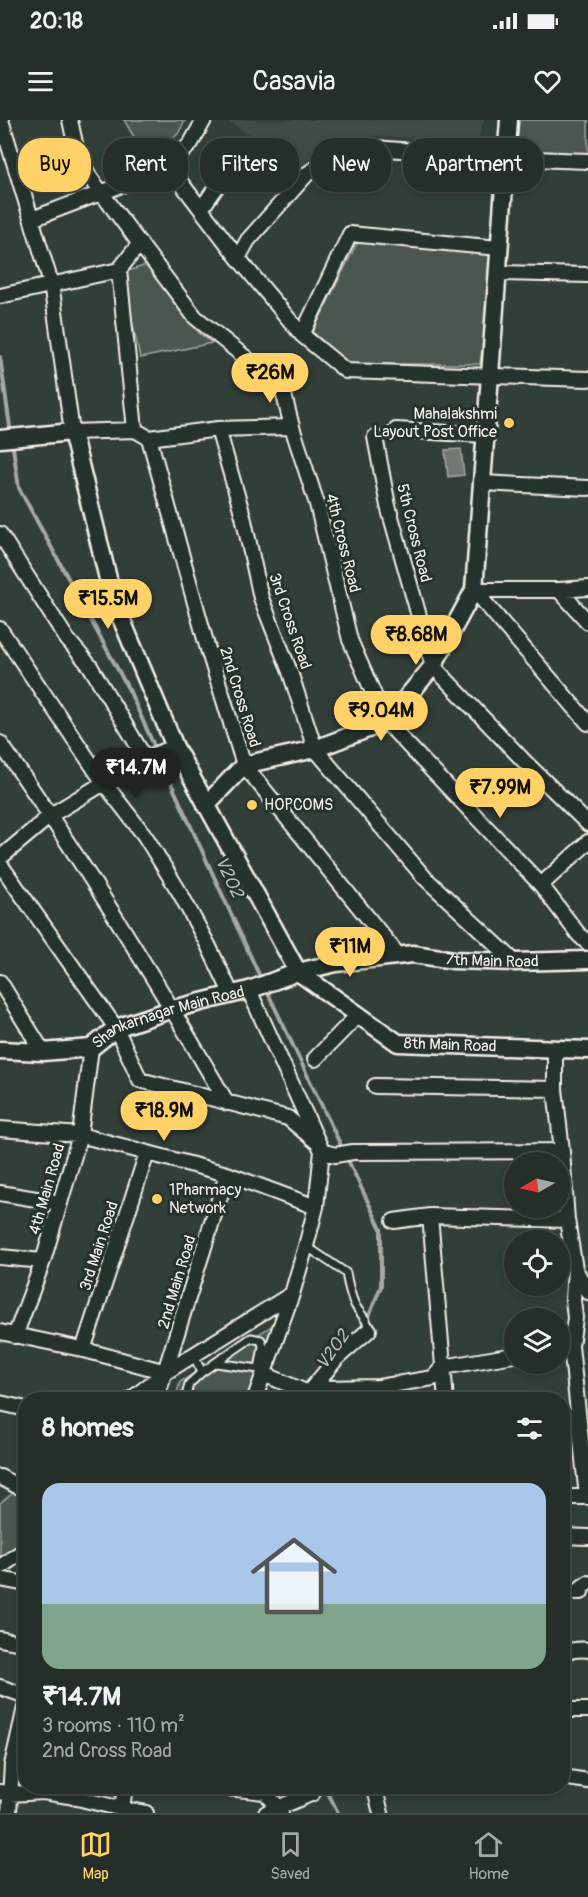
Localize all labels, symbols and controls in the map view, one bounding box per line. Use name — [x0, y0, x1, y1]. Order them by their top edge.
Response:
text: 20:18 — [30, 7, 83, 35]
icon: menu — [24, 65, 57, 98]
text: Casavia — [252, 65, 336, 98]
icon: heart — [531, 65, 564, 98]
chip: Buy — [18, 138, 91, 192]
chip: Rent — [103, 138, 188, 192]
chip: Filters — [200, 138, 299, 192]
chip: New — [311, 138, 391, 192]
chip: Apartment — [403, 138, 543, 192]
pin: ₹26M — [234, 353, 306, 404]
text: ₹26M — [245, 360, 295, 385]
place label: Mahalakshmi Layout Post Office — [373, 404, 497, 442]
marker: Mahalakshmi Layout Post Office — [502, 416, 516, 430]
street label: 5th Cross Road — [392, 482, 436, 584]
street label: 4th Cross Road — [321, 491, 365, 595]
street label: 3rd Cross Road — [264, 570, 316, 672]
pin: ₹15.5M — [59, 579, 157, 630]
text: ₹15.5M — [78, 586, 138, 611]
pin: ₹8.68M — [367, 615, 465, 666]
text: ₹8.68M — [385, 622, 447, 647]
street label: 2nd Cross Road — [215, 644, 265, 750]
pin: ₹9.04M — [332, 691, 430, 742]
text: ₹9.04M — [348, 698, 414, 723]
pin: ₹14.7M — [87, 748, 185, 799]
text: ₹14.7M — [106, 755, 166, 780]
pin: ₹7.99M — [451, 768, 549, 819]
text: ₹7.99M — [469, 775, 531, 800]
place label: HOPCOMS — [264, 795, 333, 815]
marker: HOPCOMS — [245, 798, 259, 812]
water label: V202 — [209, 853, 249, 903]
pin: ₹11M — [314, 927, 386, 978]
text: ₹11M — [329, 934, 371, 959]
street label: 7th Main Road — [444, 949, 539, 972]
street label: Shankarnagar Main Road — [88, 982, 247, 1053]
street label: 8th Main Road — [403, 1033, 497, 1057]
pin: ₹18.9M — [115, 1091, 213, 1142]
text: ₹18.9M — [135, 1098, 193, 1123]
street label: 4th Main Road — [24, 1141, 70, 1237]
north arrow — [504, 1152, 570, 1218]
map controls — [504, 1152, 570, 1374]
place label: 1Pharmacy Network — [169, 1180, 242, 1218]
marker: 1Pharmacy Network — [150, 1192, 164, 1206]
street label: 3rd Main Road — [75, 1199, 123, 1293]
button: locate — [504, 1230, 570, 1296]
street label: 2nd Main Road — [153, 1233, 201, 1331]
button: layers — [504, 1308, 570, 1374]
water label: V202 — [311, 1324, 356, 1374]
text: 8 homes — [42, 1412, 134, 1444]
icon: filters — [513, 1412, 546, 1445]
icon: home — [240, 1522, 348, 1630]
text: ₹14.7M — [42, 1681, 121, 1713]
text: 3 rooms · 110 m² — [42, 1713, 185, 1738]
text: 2nd Cross Road — [42, 1738, 172, 1763]
tab: Map — [79, 1828, 112, 1884]
tab: Saved — [270, 1828, 310, 1884]
tab: Home — [468, 1828, 509, 1884]

